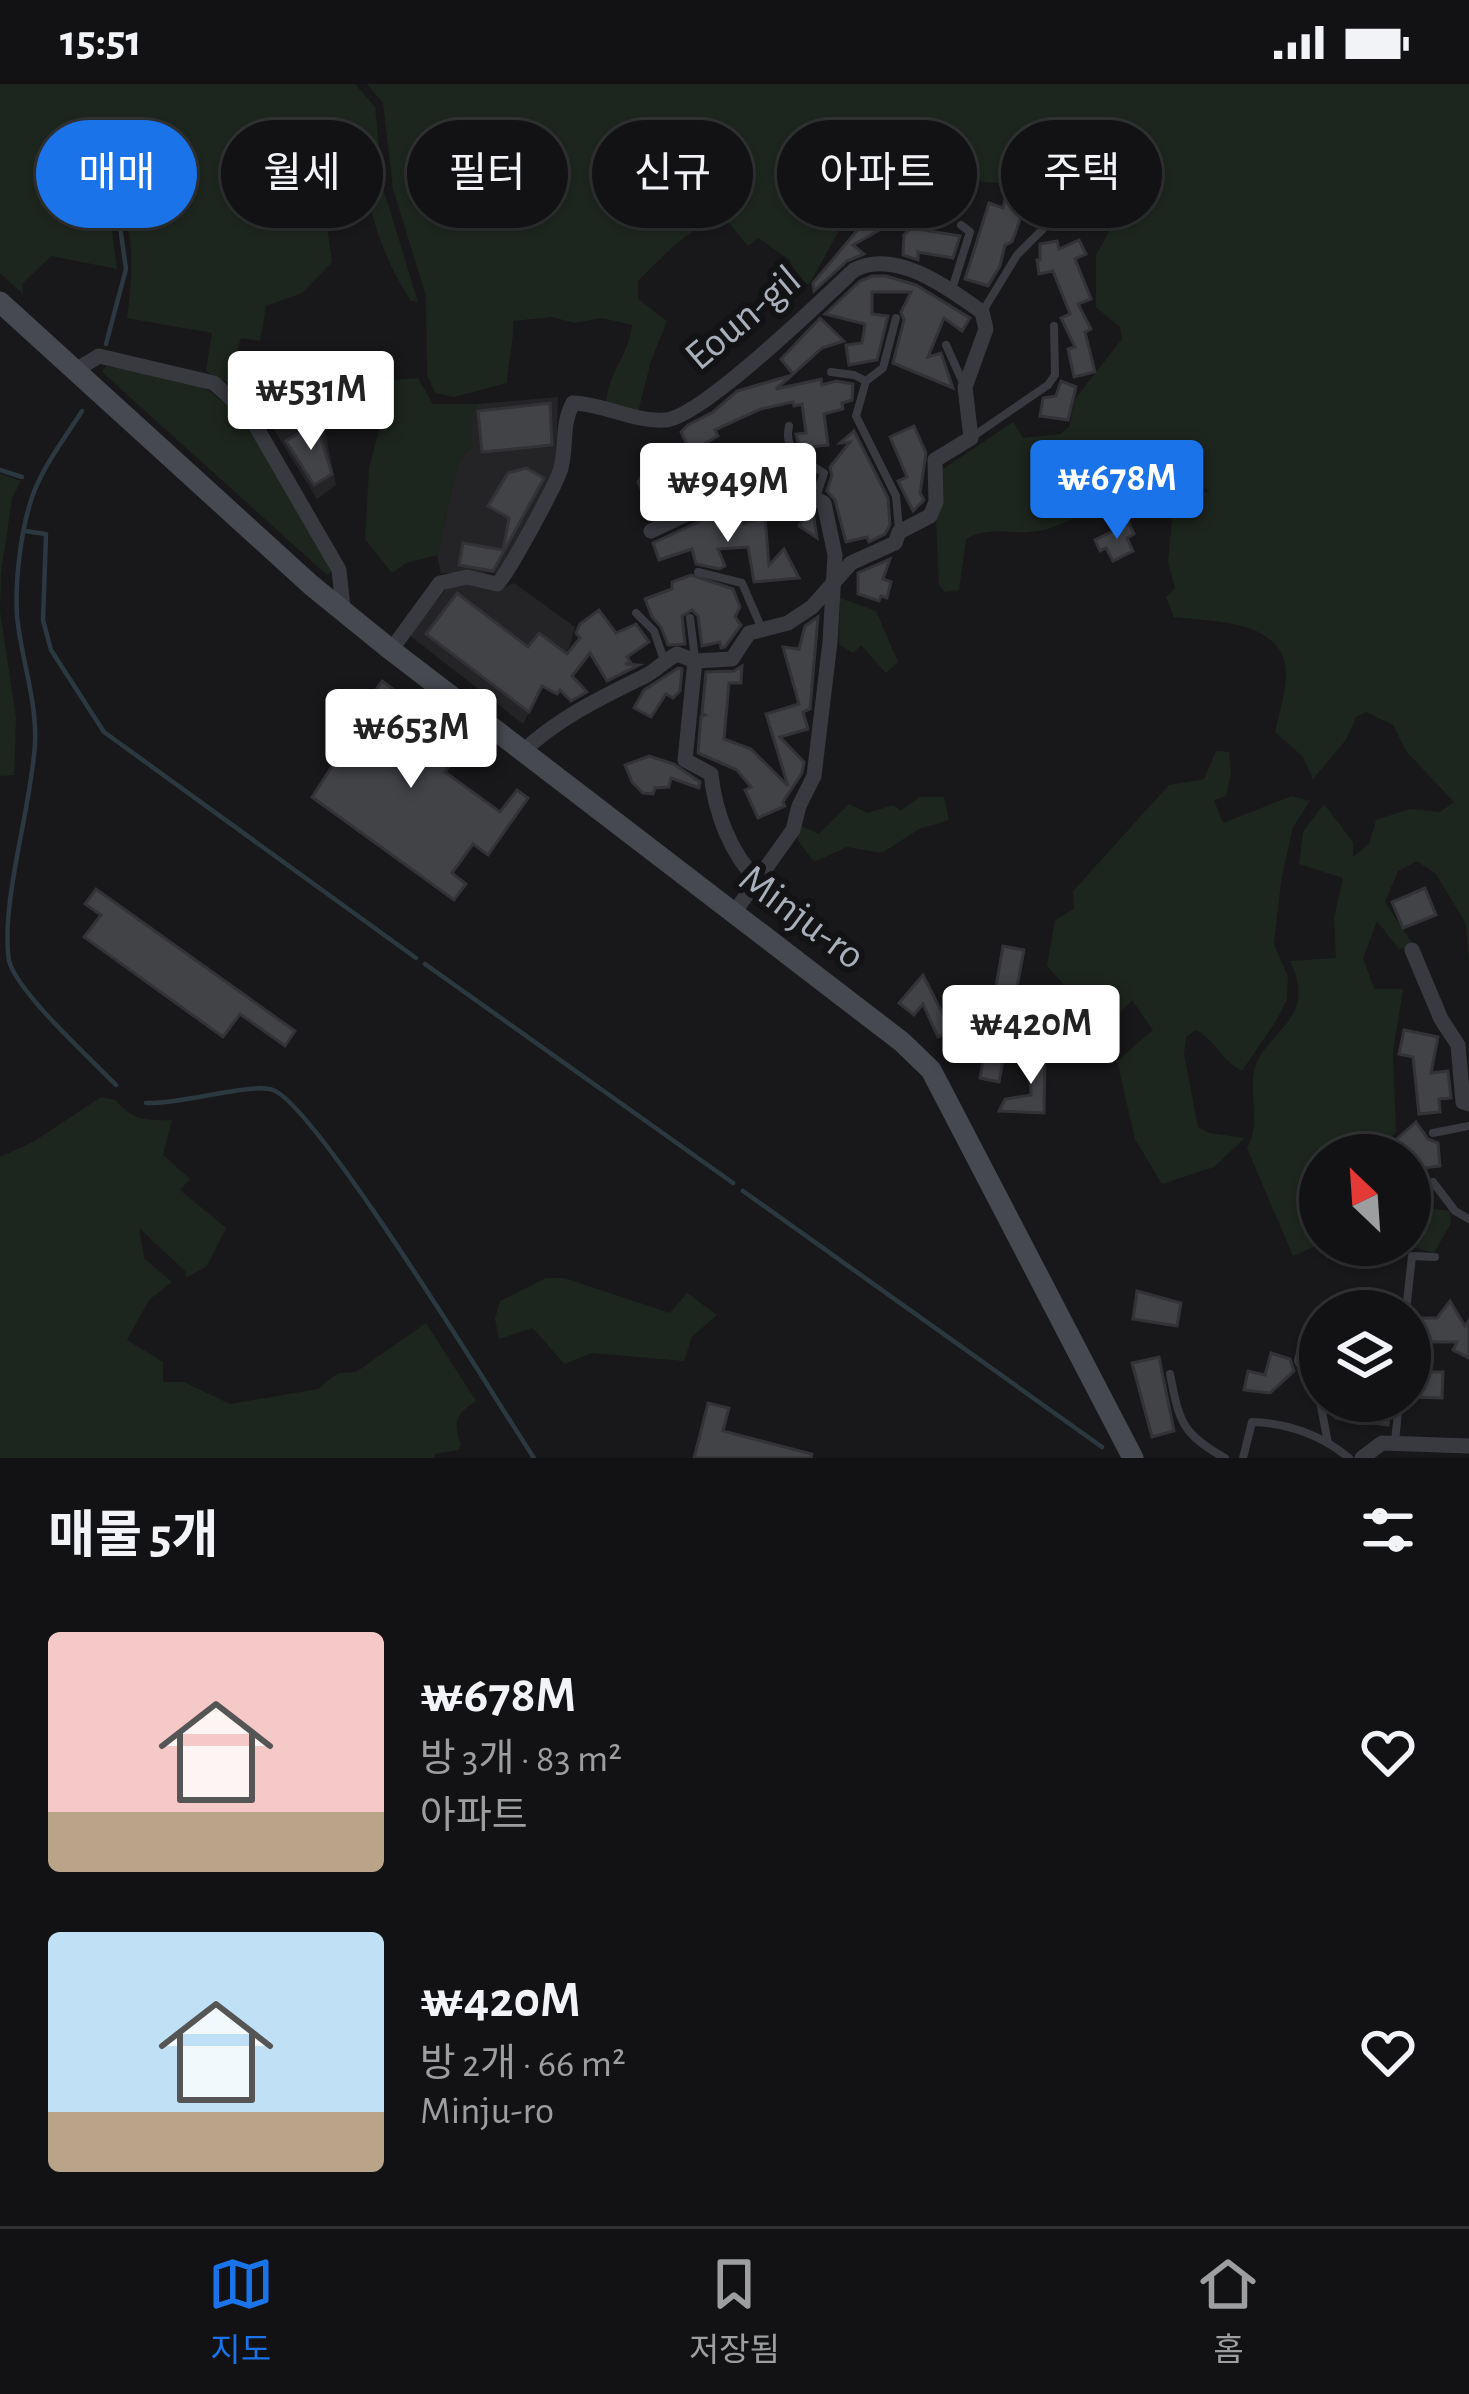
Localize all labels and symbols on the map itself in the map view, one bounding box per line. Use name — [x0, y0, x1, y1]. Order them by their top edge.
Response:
street label: Eoun-gil — [677, 258, 809, 378]
pin: ₩531M — [227, 351, 395, 453]
pin: ₩678M — [1033, 440, 1201, 542]
pin: ₩949M — [644, 443, 812, 545]
pin: ₩653M — [327, 689, 495, 791]
street label: Minju-ro — [732, 857, 872, 977]
pin: ₩420M — [947, 985, 1115, 1087]
north arrow — [1299, 1134, 1431, 1266]

